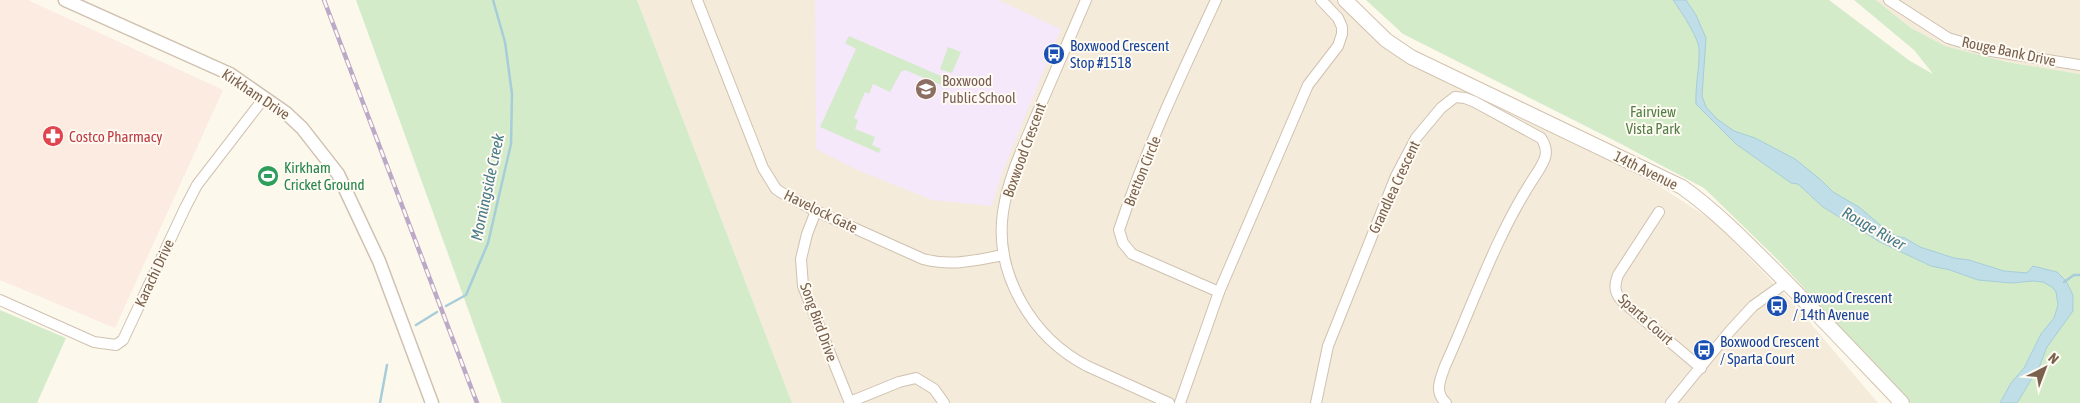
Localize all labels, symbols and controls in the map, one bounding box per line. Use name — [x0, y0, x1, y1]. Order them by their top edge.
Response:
street label: Rouge Bank Drive — [1960, 33, 2058, 69]
place label: Boxwood Crescent Stop #1518 — [1070, 37, 1169, 71]
bus stop icon: Boxwood Crescent Stop #1518 — [1042, 42, 1066, 66]
street label: Kirkham Drive — [219, 65, 293, 123]
place label: Boxwood Public School — [942, 72, 1016, 106]
school or university icon: Boxwood Public School — [914, 77, 938, 101]
street label: Boxwood Crescent — [999, 100, 1049, 200]
park label: Fairview Vista Park — [1626, 103, 1681, 137]
pharmacy icon: Costco Pharmacy — [41, 124, 65, 148]
place label: Costco Pharmacy — [69, 128, 162, 145]
water label: Morningside Creek — [467, 131, 508, 242]
street label: Bretton Circle — [1120, 133, 1164, 209]
street label: Grandlea Crescent — [1365, 138, 1423, 236]
street label: 14th Avenue — [1611, 147, 1681, 193]
place label: Kirkham Cricket Ground — [284, 159, 365, 193]
sports icon: Kirkham Cricket Ground — [256, 164, 280, 188]
street label: Havelock Gate — [782, 186, 861, 236]
water label: Rouge River — [1839, 203, 1910, 255]
street label: Karachi Drive — [131, 236, 177, 309]
street label: Song Bird Drive — [797, 280, 841, 364]
place label: Boxwood Crescent / 14th Avenue — [1793, 289, 1892, 323]
street label: Sparta Court — [1615, 290, 1677, 348]
bus stop icon: Boxwood Crescent / 14th Avenue — [1765, 294, 1789, 318]
place label: Boxwood Crescent / Sparta Court — [1720, 333, 1819, 367]
bus stop icon: Boxwood Crescent / Sparta Court — [1692, 338, 1716, 362]
north arrow — [2020, 343, 2070, 393]
text: N — [2045, 350, 2062, 367]

